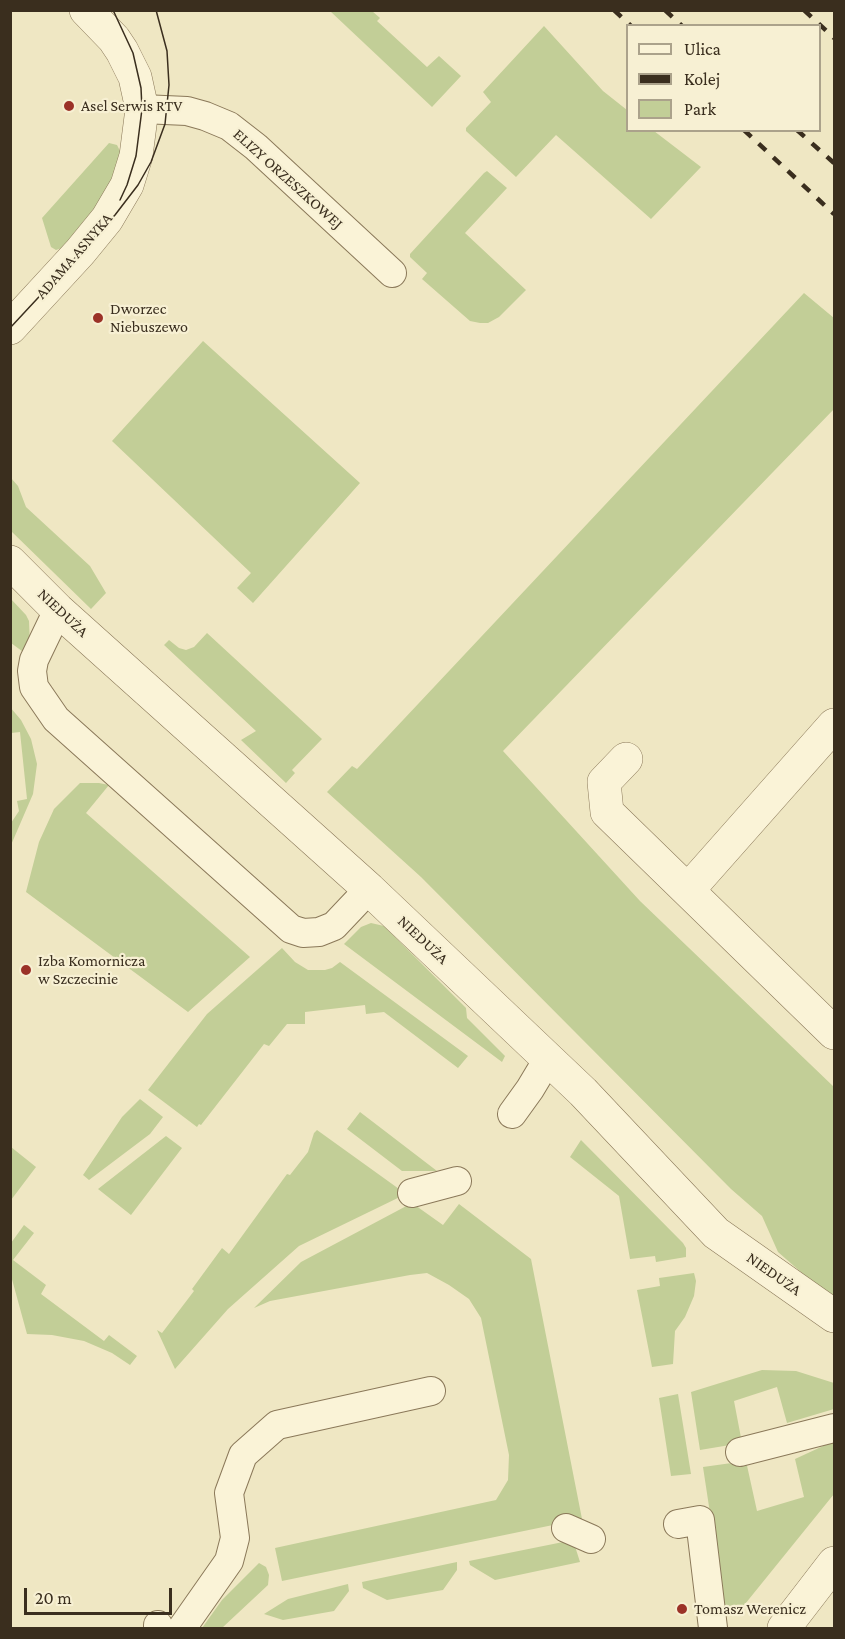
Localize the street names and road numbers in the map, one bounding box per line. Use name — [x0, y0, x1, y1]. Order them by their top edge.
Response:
street label: ELIZY ORZESZKOWEJ — [229, 125, 347, 233]
street label: ADAMA ASNYKA — [31, 209, 117, 303]
street label: NIEDUŻA — [34, 585, 92, 641]
street label: NIEDUŻA — [394, 912, 452, 968]
street label: NIEDUŻA — [743, 1248, 805, 1300]

